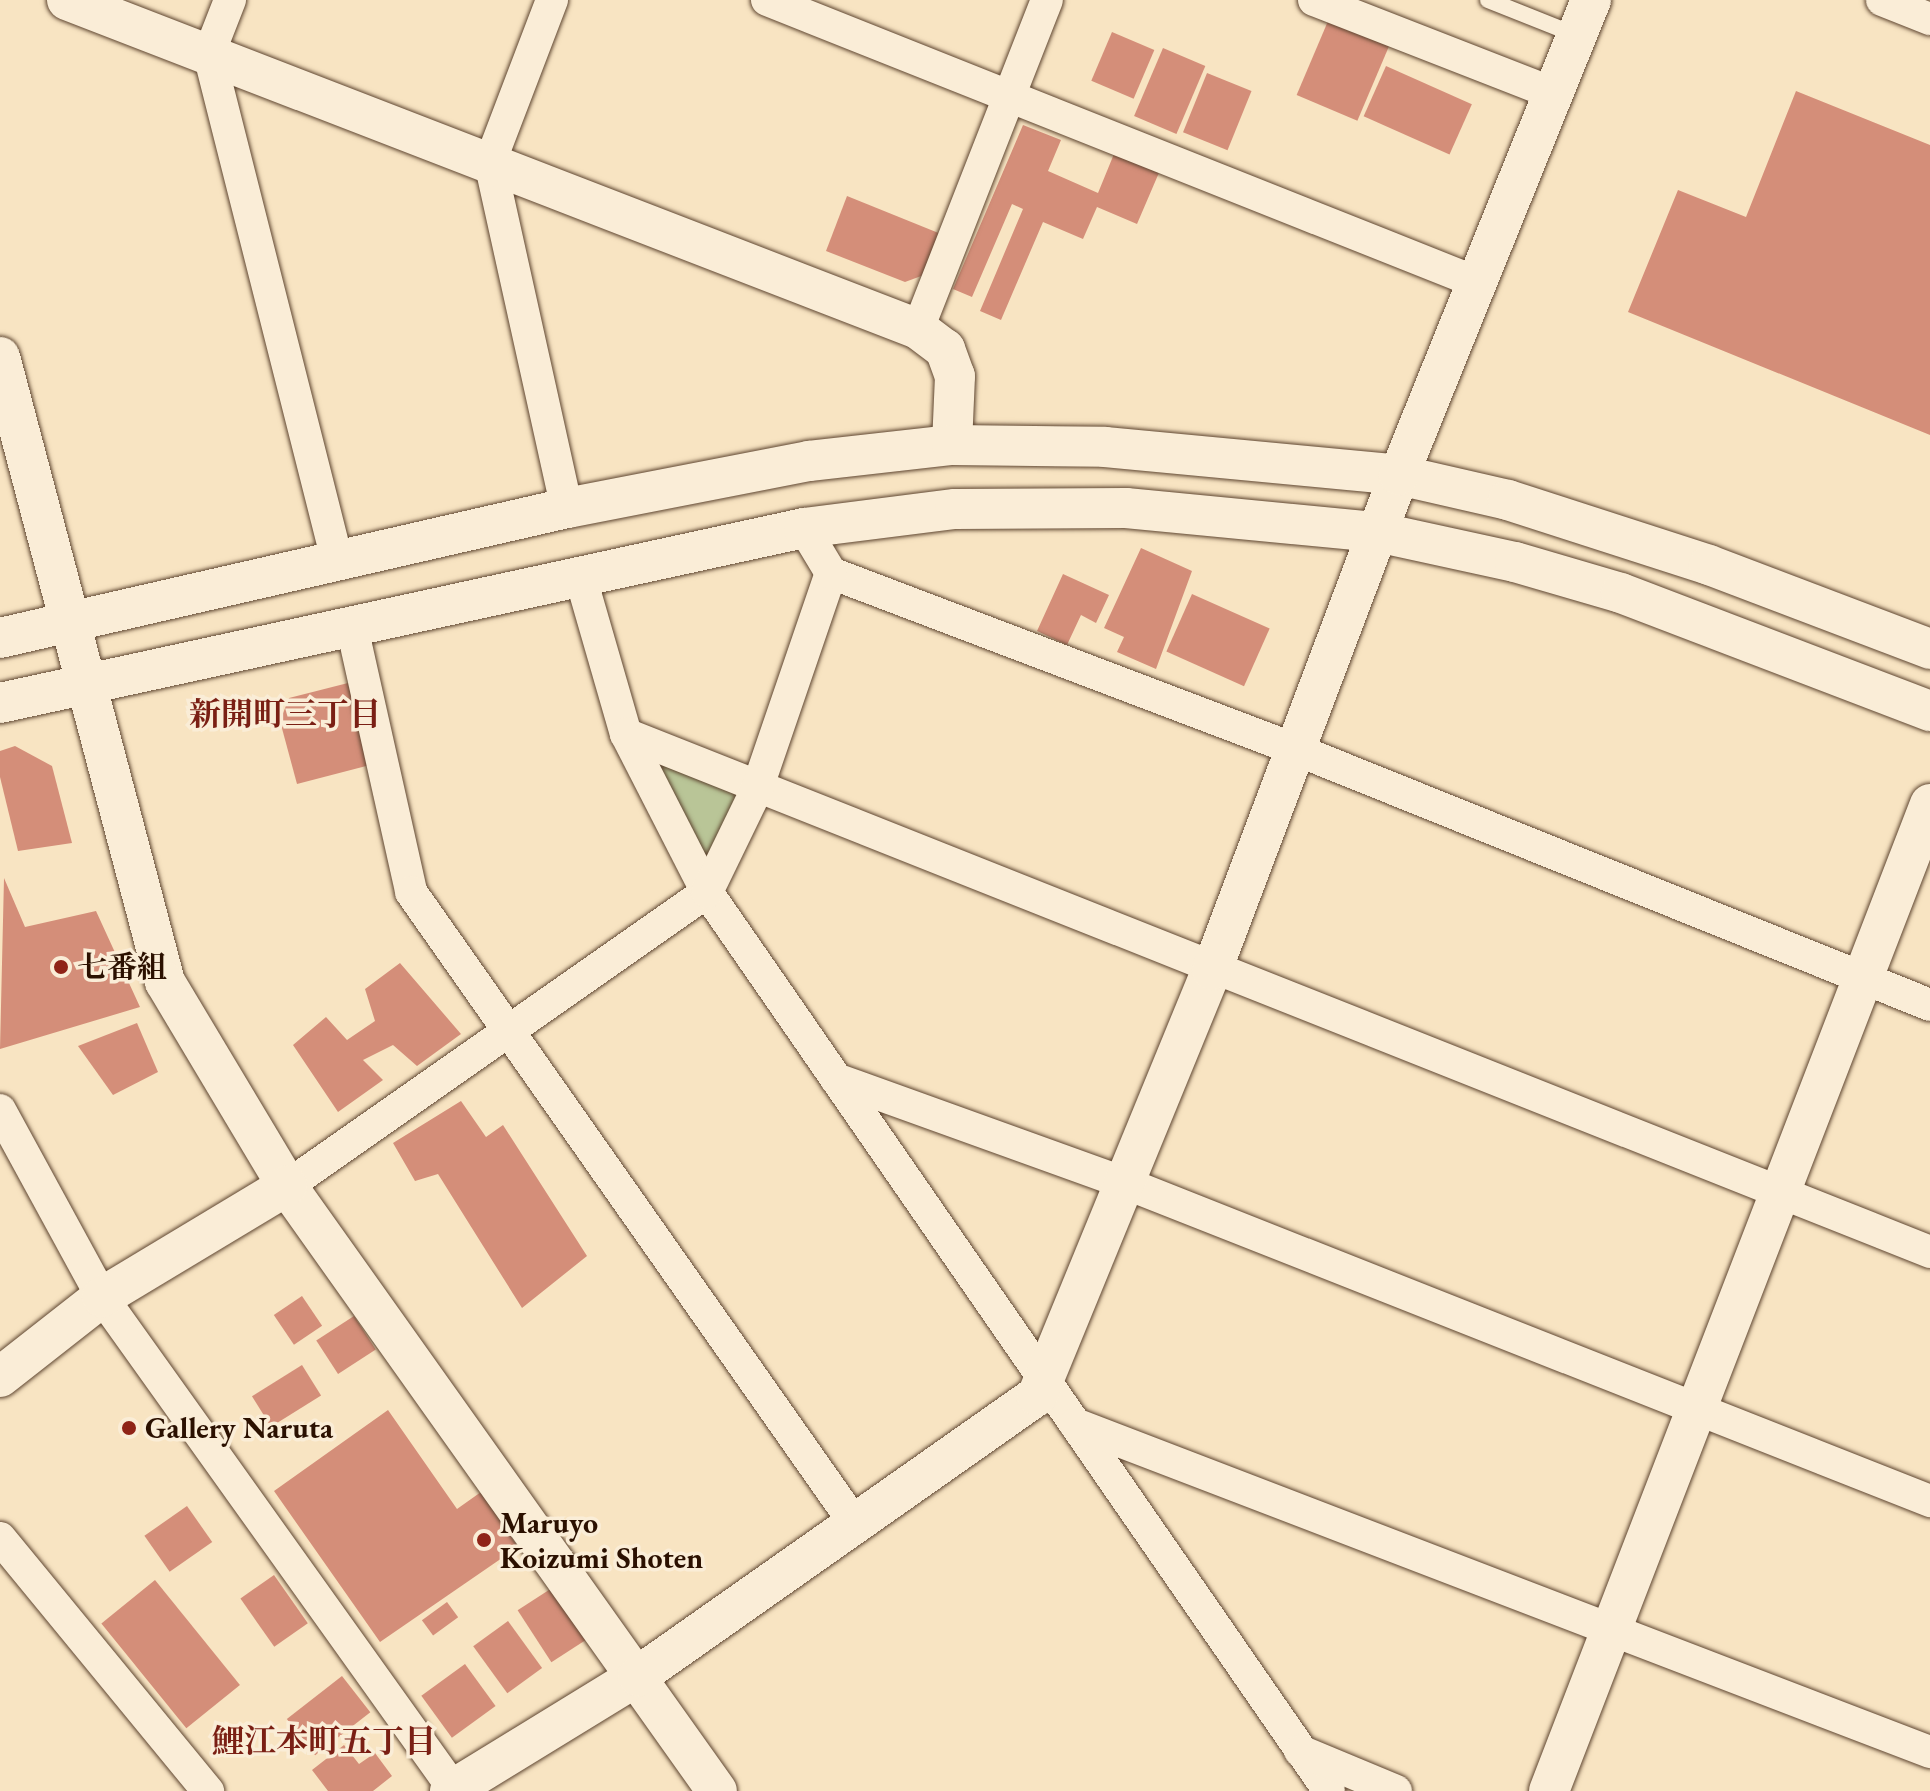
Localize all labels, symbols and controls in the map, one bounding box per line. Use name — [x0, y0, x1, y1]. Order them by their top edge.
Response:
district label: 新開町三丁目 — [189, 695, 381, 733]
place label: 七番組 — [77, 949, 167, 985]
marker: 七番組 — [52, 958, 70, 976]
place label: Gallery Naruta — [145, 1410, 333, 1446]
marker: Gallery Naruta — [120, 1419, 138, 1437]
place label: Maruyo Koizumi Shoten — [500, 1505, 703, 1576]
marker: Maruyo Koizumi Shoten — [475, 1531, 493, 1549]
district label: 鯉江本町五丁目 — [212, 1722, 436, 1760]

